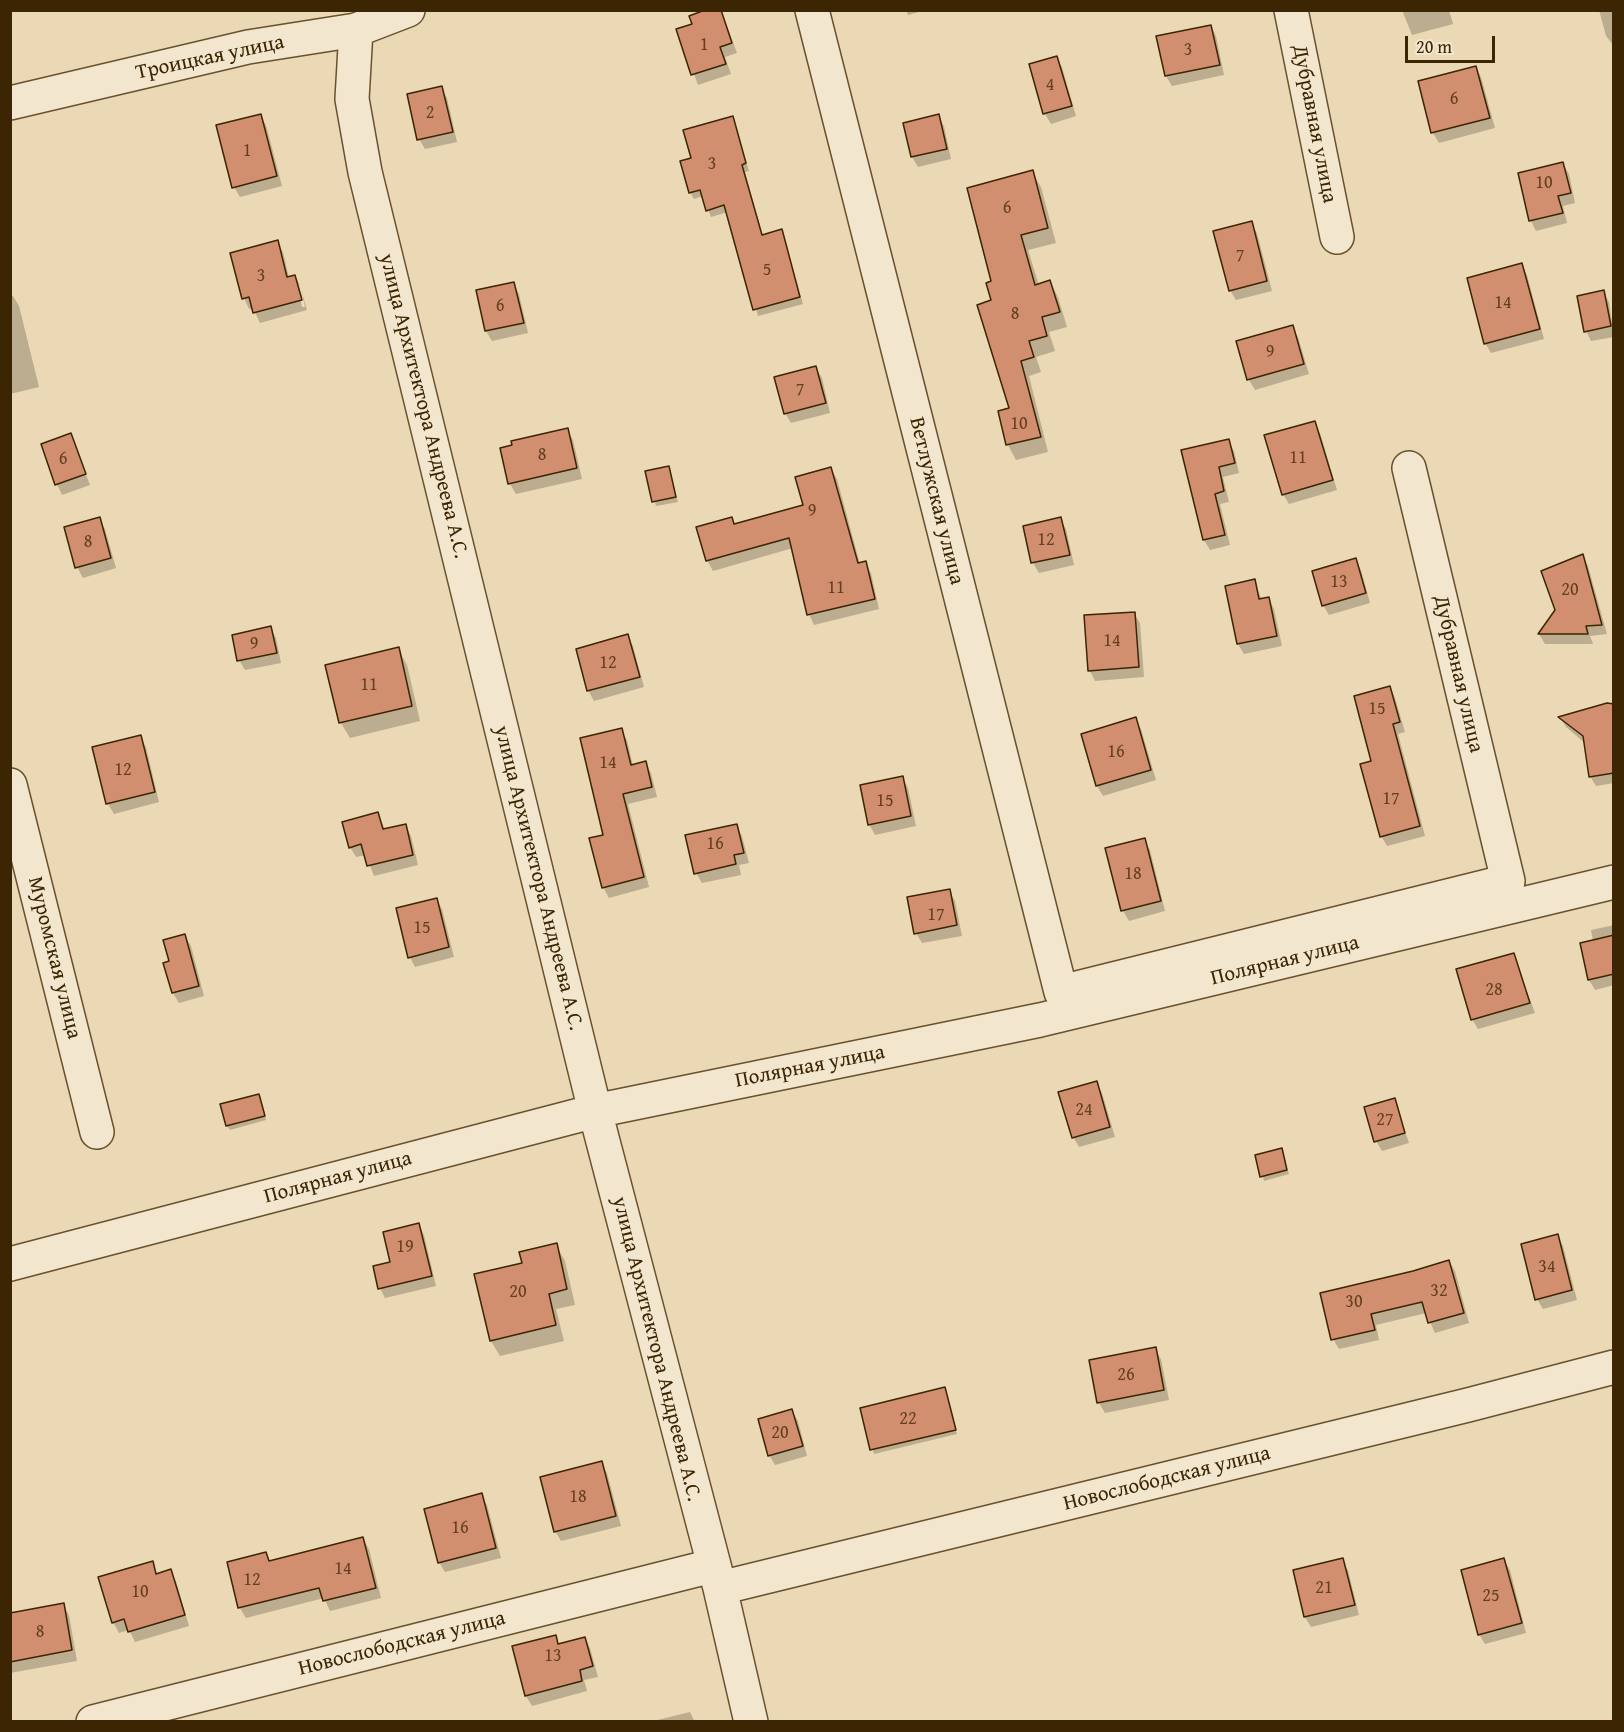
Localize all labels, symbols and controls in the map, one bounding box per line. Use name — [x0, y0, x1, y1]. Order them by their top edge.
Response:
scale bar — [1408, 24, 1498, 62]
street label: Троицкая улица — [133, 30, 287, 86]
text: 20 m — [1416, 33, 1452, 60]
house number: 1 — [700, 34, 708, 56]
house number: 3 — [1184, 39, 1192, 61]
street label: Дубравная улица — [1286, 43, 1342, 205]
house number: 4 — [1046, 74, 1054, 96]
house number: 6 — [1450, 88, 1458, 110]
house number: 2 — [426, 102, 434, 124]
house number: 1 — [243, 140, 251, 162]
house number: 3 — [708, 153, 716, 175]
house number: 10 — [1535, 172, 1553, 194]
house number: 6 — [1003, 197, 1011, 219]
house number: 7 — [1236, 245, 1244, 267]
street label: улица Архитектора Андреева А.С. — [373, 251, 473, 561]
house number: 5 — [763, 259, 771, 281]
house number: 3 — [257, 265, 265, 287]
house number: 14 — [1494, 292, 1512, 314]
house number: 6 — [496, 295, 504, 317]
house number: 8 — [1011, 303, 1019, 325]
house number: 9 — [1266, 341, 1274, 363]
house number: 7 — [796, 379, 804, 401]
house number: 10 — [1010, 413, 1028, 435]
street label: Ветлужская улица — [903, 415, 969, 587]
house number: 8 — [538, 444, 546, 466]
house number: 11 — [1289, 447, 1307, 469]
house number: 6 — [59, 448, 67, 470]
house number: 9 — [808, 500, 816, 522]
house number: 12 — [1037, 529, 1055, 551]
house number: 8 — [84, 531, 92, 553]
house number: 13 — [1330, 571, 1348, 593]
house number: 11 — [827, 577, 845, 599]
house number: 20 — [1561, 579, 1579, 601]
street label: Дубравная улица — [1428, 593, 1488, 755]
house number: 14 — [1103, 630, 1121, 652]
house number: 9 — [250, 633, 258, 655]
house number: 12 — [599, 652, 617, 674]
house number: 11 — [360, 674, 378, 696]
house number: 15 — [1368, 698, 1386, 720]
street label: улица Архитектора Андреева А.С. — [488, 723, 588, 1033]
house number: 16 — [1107, 741, 1125, 763]
house number: 14 — [599, 752, 617, 774]
house number: 12 — [114, 759, 132, 781]
house number: 17 — [1382, 788, 1400, 810]
house number: 15 — [876, 790, 894, 812]
house number: 16 — [706, 833, 724, 855]
house number: 18 — [1124, 863, 1142, 885]
street label: Муромская улица — [22, 874, 86, 1042]
house number: 17 — [927, 904, 945, 926]
house number: 15 — [413, 917, 431, 939]
street label: Полярная улица — [1208, 930, 1362, 992]
house number: 28 — [1485, 979, 1503, 1001]
street label: Полярная улица — [733, 1040, 887, 1094]
house number: 24 — [1075, 1099, 1093, 1121]
house number: 27 — [1376, 1109, 1394, 1131]
street label: Полярная улица — [261, 1146, 415, 1210]
street label: улица Архитектора Андреева А.С. — [606, 1194, 706, 1504]
house number: 19 — [396, 1236, 414, 1258]
house number: 34 — [1538, 1256, 1556, 1278]
house number: 32 — [1430, 1280, 1448, 1302]
house number: 20 — [509, 1281, 527, 1303]
house number: 30 — [1345, 1291, 1363, 1313]
house number: 26 — [1117, 1364, 1135, 1386]
house number: 22 — [899, 1408, 917, 1430]
house number: 20 — [771, 1422, 789, 1444]
street label: Новослободская улица — [1061, 1441, 1273, 1517]
house number: 18 — [569, 1486, 587, 1508]
house number: 16 — [451, 1517, 469, 1539]
house number: 14 — [334, 1558, 352, 1580]
house number: 12 — [243, 1569, 261, 1591]
house number: 21 — [1315, 1577, 1333, 1599]
house number: 10 — [131, 1581, 149, 1603]
house number: 25 — [1482, 1585, 1500, 1607]
street label: Новослободская улица — [296, 1606, 508, 1682]
house number: 8 — [36, 1621, 44, 1643]
house number: 13 — [544, 1645, 562, 1667]

